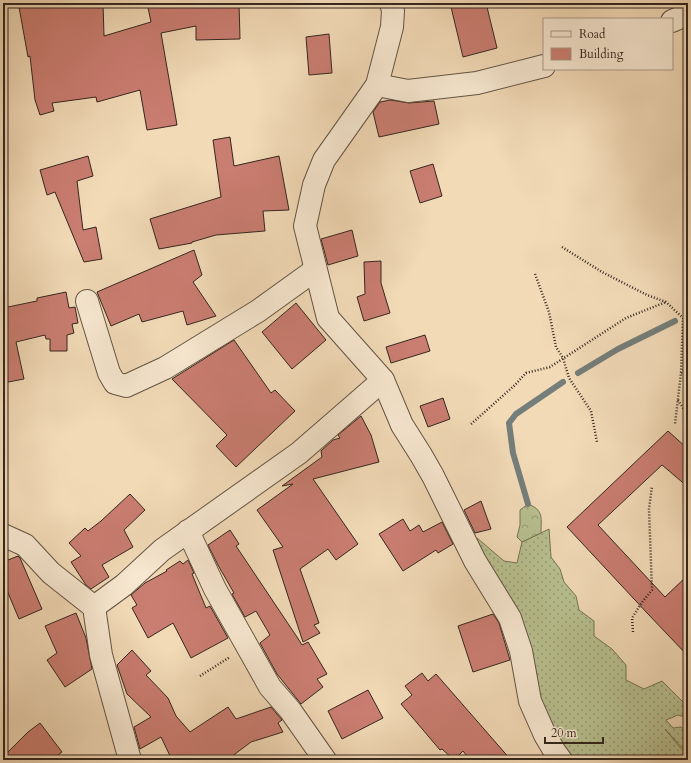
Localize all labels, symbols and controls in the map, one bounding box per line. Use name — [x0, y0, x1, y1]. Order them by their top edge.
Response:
legend — [543, 18, 673, 70]
text: Road — [579, 26, 606, 42]
text: Building — [579, 46, 624, 62]
scale bar — [545, 719, 603, 745]
text: 20 m — [551, 725, 578, 741]

